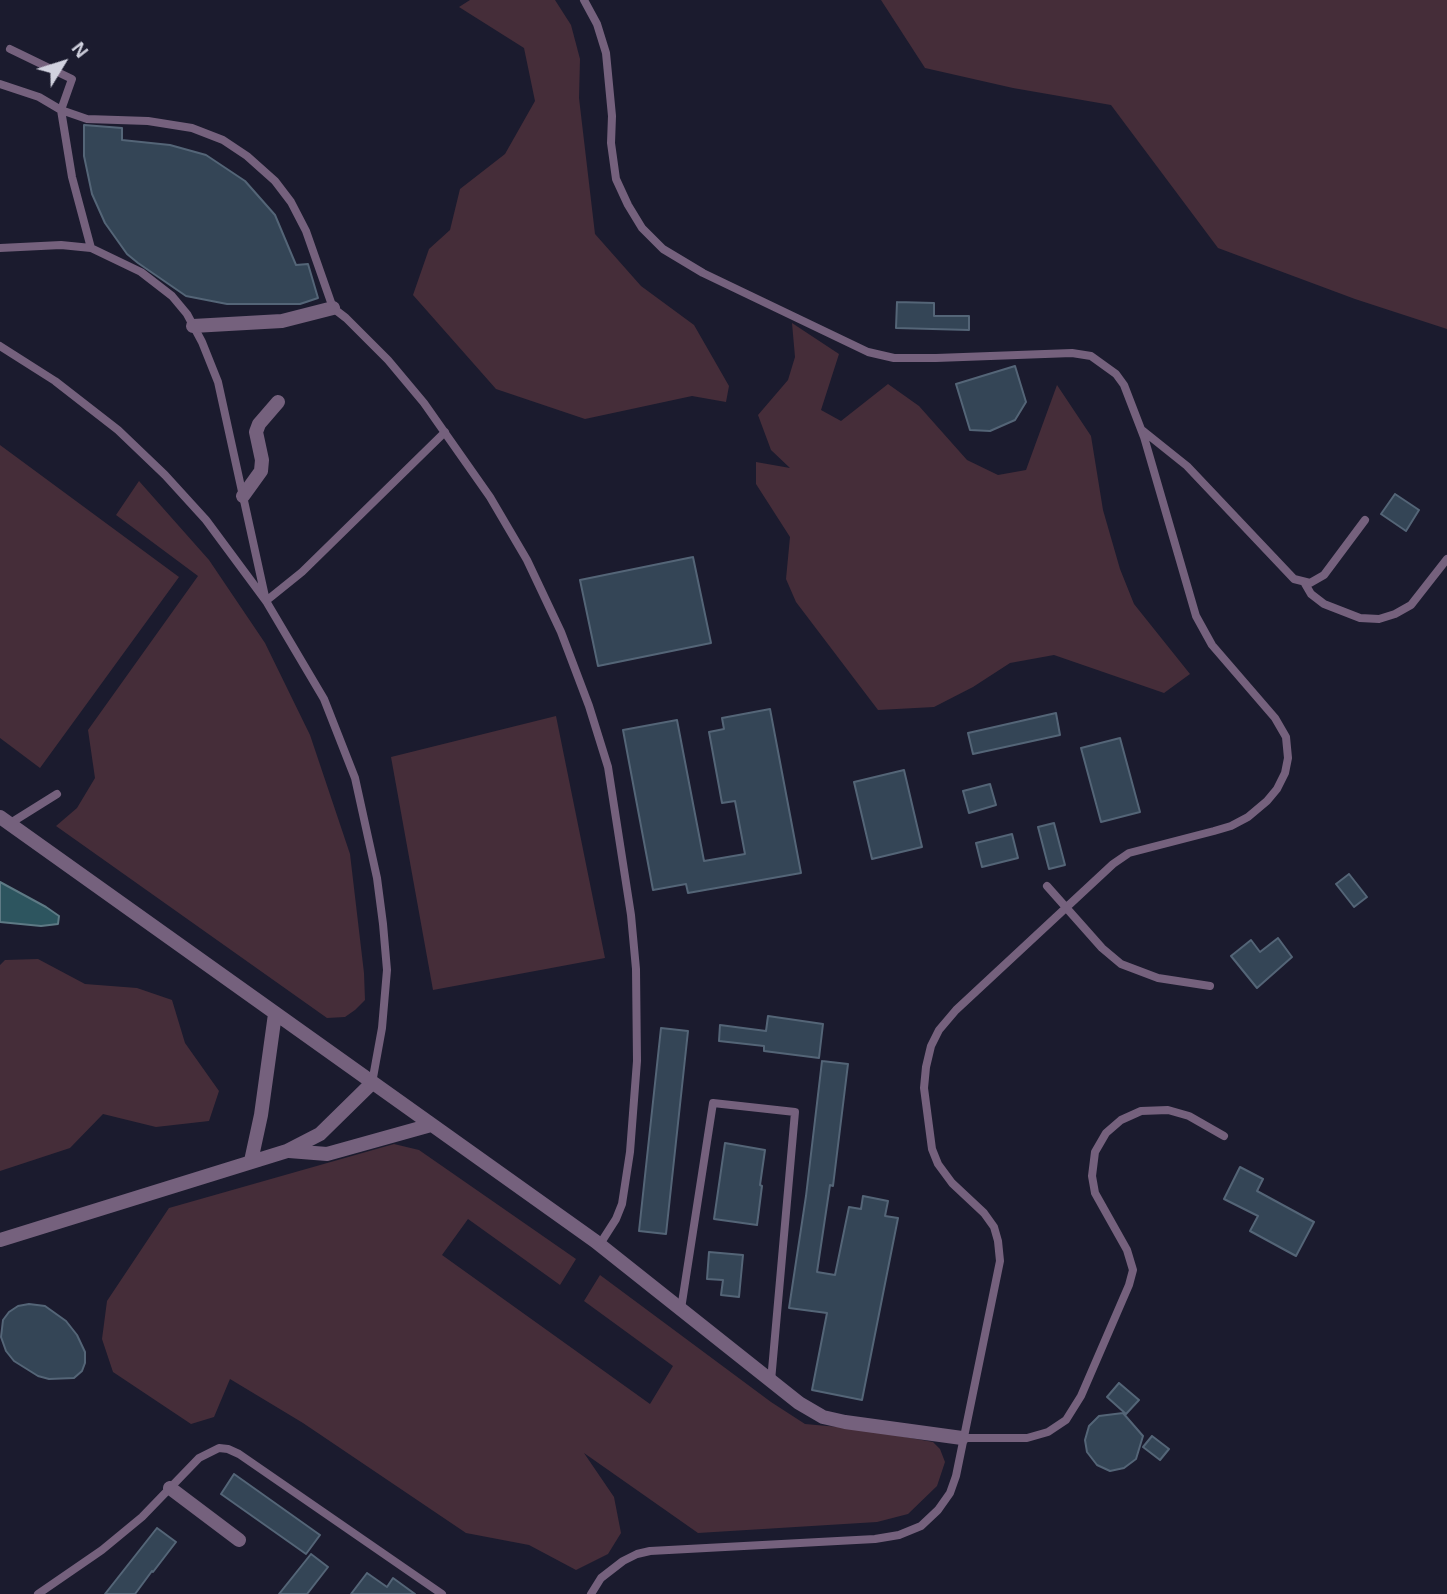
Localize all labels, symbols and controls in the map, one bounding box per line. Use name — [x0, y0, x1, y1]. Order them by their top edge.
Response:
north arrow — [28, 28, 98, 98]
text: N — [67, 38, 92, 62]

